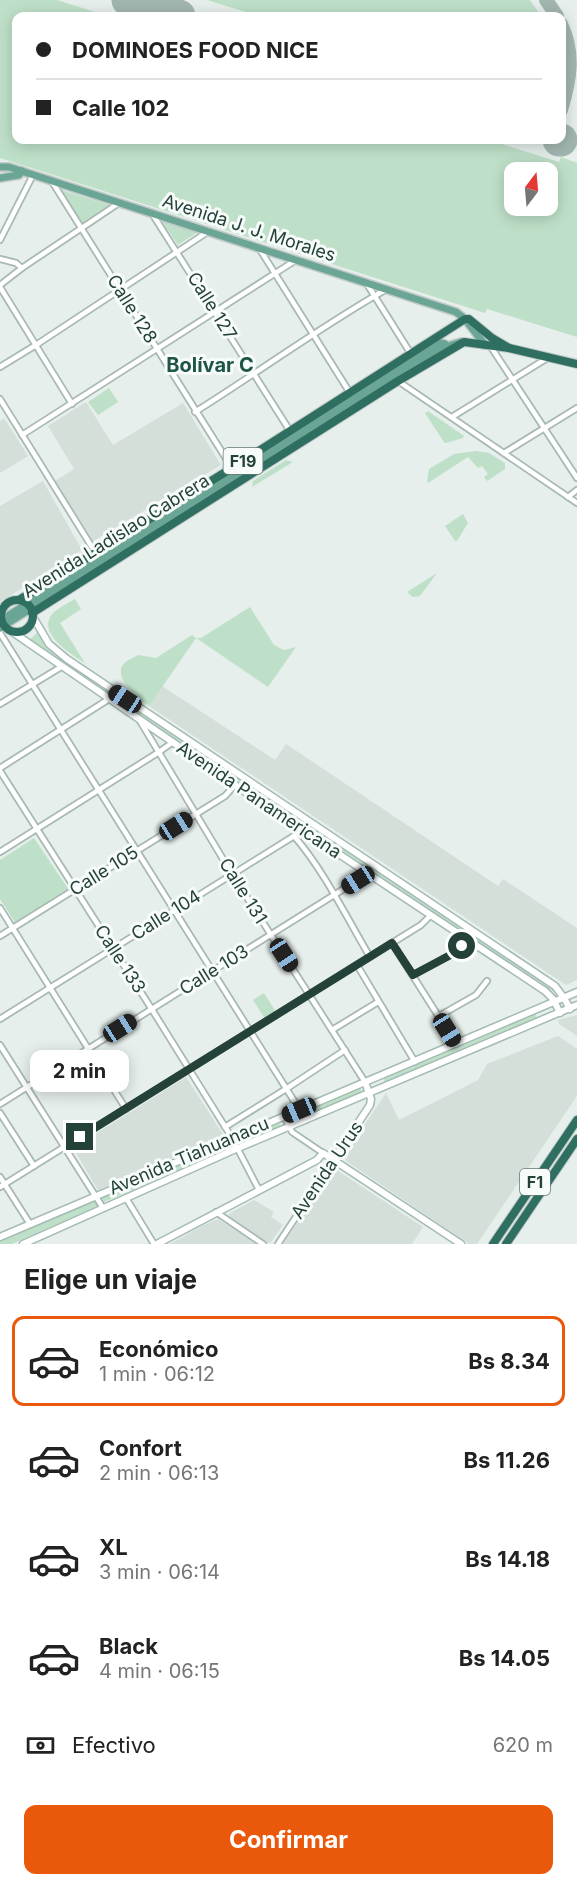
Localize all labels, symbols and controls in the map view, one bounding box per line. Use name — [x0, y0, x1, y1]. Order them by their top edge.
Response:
text: DOMINOES FOOD NICE — [72, 37, 319, 63]
text: Calle 102 — [72, 95, 169, 121]
north arrow — [504, 162, 558, 216]
map controls — [504, 162, 558, 216]
street label: Avenida J. J. Morales — [160, 190, 338, 265]
street label: Calle 127 — [183, 268, 241, 344]
street label: Calle 128 — [103, 271, 162, 347]
district label: Bolívar C — [166, 353, 254, 377]
road number: F19 — [224, 448, 262, 474]
street label: Avenida Ladislao Cabrera — [18, 469, 213, 602]
car — [105, 682, 145, 716]
street label: Avenida Panamericana — [173, 737, 346, 863]
car — [156, 809, 196, 843]
street label: Calle 105 — [65, 841, 142, 900]
street label: Calle 131 — [215, 854, 272, 927]
car — [338, 863, 378, 897]
street label: Calle 104 — [127, 885, 204, 944]
street label: Calle 133 — [91, 921, 150, 997]
route start — [448, 932, 475, 959]
car — [267, 935, 301, 975]
street label: Calle 103 — [175, 940, 252, 999]
car — [430, 1010, 464, 1050]
car — [100, 1011, 140, 1045]
callout: 2 min — [31, 1050, 130, 1092]
text: 2 min — [53, 1059, 106, 1083]
car — [279, 1095, 319, 1125]
street label: Avenida Tiahuanacu — [106, 1112, 272, 1199]
street label: Avenida Urus — [286, 1117, 367, 1222]
route end — [66, 1123, 93, 1150]
road number: F1 — [520, 1169, 550, 1195]
text: Elige un viaje — [24, 1263, 197, 1296]
icon: car — [27, 1334, 81, 1388]
text: Económico — [99, 1336, 218, 1362]
text: Bs 8.34 — [468, 1348, 550, 1374]
text: 1 min · 06:12 — [99, 1362, 215, 1386]
icon: car — [27, 1433, 81, 1487]
text: Confort — [99, 1435, 182, 1461]
text: Bs 11.26 — [463, 1447, 550, 1473]
text: 2 min · 06:13 — [99, 1461, 219, 1485]
icon: car — [27, 1532, 81, 1586]
text: XL — [99, 1534, 128, 1560]
text: Bs 14.18 — [465, 1546, 550, 1572]
text: 3 min · 06:14 — [99, 1560, 220, 1584]
icon: car — [27, 1631, 81, 1685]
text: Black — [99, 1633, 158, 1659]
text: Bs 14.05 — [459, 1645, 550, 1671]
text: 4 min · 06:15 — [99, 1659, 220, 1683]
icon: cash — [24, 1729, 57, 1762]
text: Efectivo — [72, 1732, 156, 1758]
text: 620 m — [493, 1733, 553, 1757]
button: Confirmar — [24, 1805, 553, 1874]

